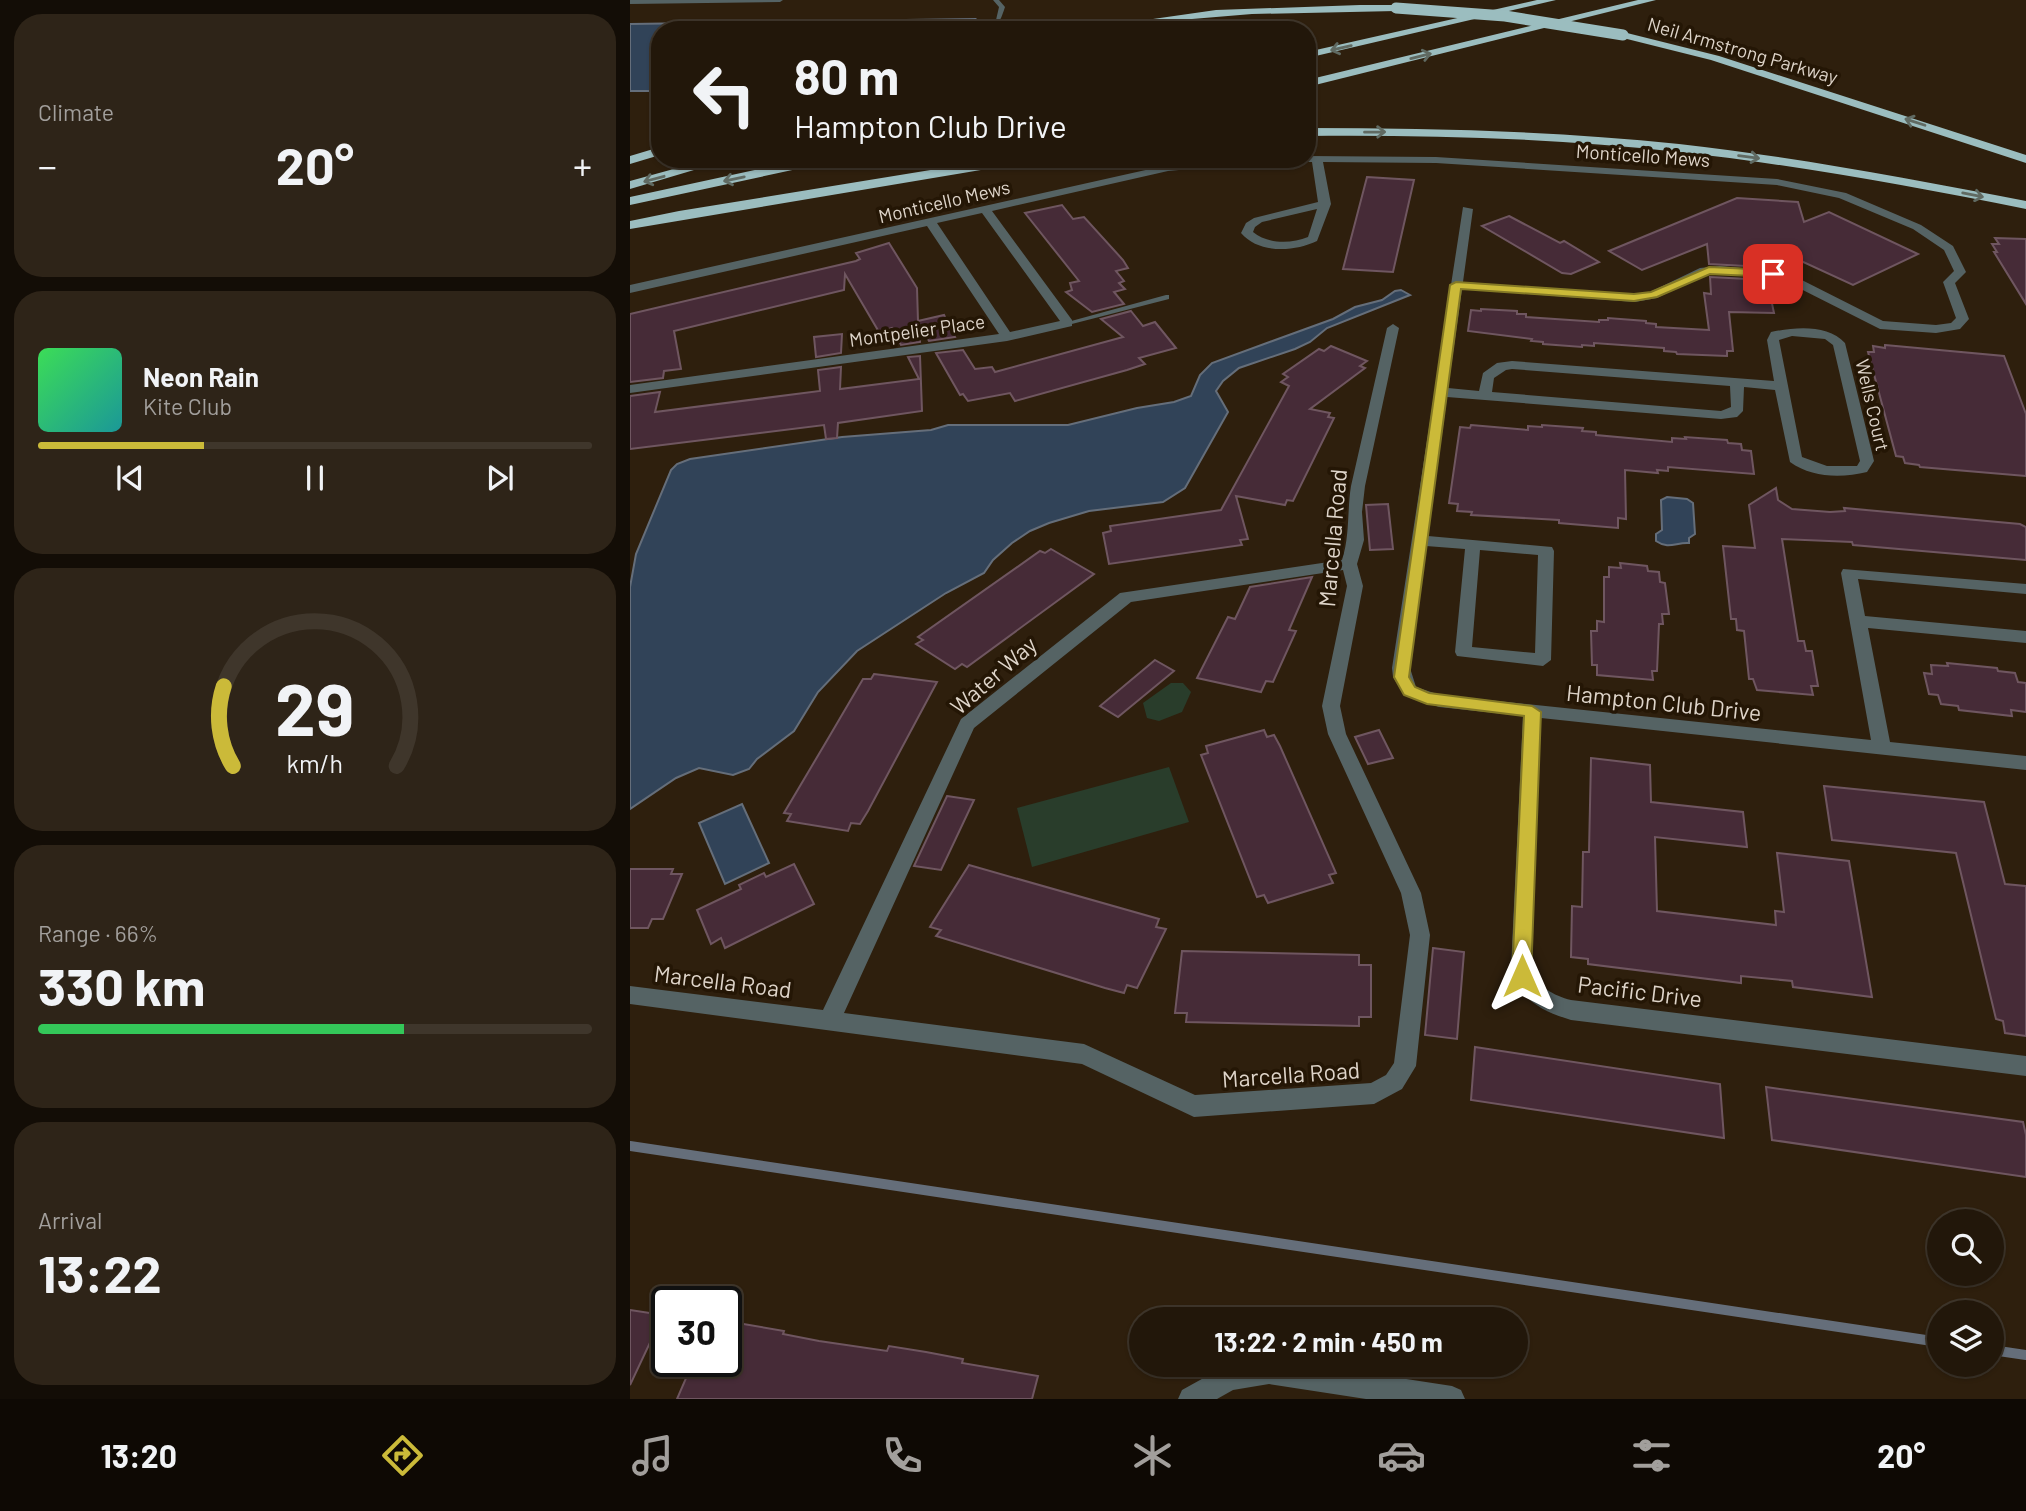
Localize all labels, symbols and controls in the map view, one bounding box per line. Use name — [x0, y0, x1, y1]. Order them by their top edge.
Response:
street label: Neil Armstrong Parkway — [1645, 12, 1841, 88]
one-way arrow — [1330, 41, 1353, 55]
text: 80 m — [794, 46, 899, 105]
icon: left — [679, 49, 770, 140]
one-way arrow — [1409, 49, 1432, 62]
text: Climate — [38, 98, 114, 126]
text: Hampton Club Drive — [794, 106, 1067, 144]
one-way arrow — [1904, 115, 1926, 127]
one-way arrow — [1364, 125, 1387, 139]
text: 20° — [276, 133, 354, 195]
street label: Monticello Mews — [1575, 139, 1711, 171]
text: − — [38, 142, 57, 188]
text: + — [573, 142, 592, 188]
one-way arrow — [1737, 151, 1760, 164]
one-way arrow — [723, 172, 746, 186]
one-way arrow — [643, 173, 666, 186]
street label: Monticello Mews — [876, 175, 1012, 227]
one-way arrow — [1961, 188, 1984, 202]
pin — [1743, 244, 1803, 304]
icon: arrive — [1754, 255, 1792, 293]
street label: Montpelier Place — [848, 309, 986, 351]
street label: Wells Court — [1851, 357, 1895, 453]
text: Neon Rain — [143, 361, 259, 392]
text: Kite Club — [143, 392, 232, 420]
icon: previous — [111, 459, 149, 497]
icon: pause — [296, 459, 334, 497]
icon: next — [481, 459, 519, 497]
street label: Marcella Road — [1312, 468, 1352, 608]
street label: Water Way — [944, 630, 1042, 720]
text: 29 — [275, 663, 355, 751]
street label: Hampton Club Drive — [1565, 678, 1763, 726]
text: km/h — [287, 747, 343, 777]
text: Range · 66% — [38, 919, 158, 947]
position arrow — [1485, 939, 1559, 1013]
text: 330 km — [38, 954, 205, 1016]
street label: Marcella Road — [653, 959, 793, 1003]
street label: Pacific Drive — [1576, 969, 1704, 1013]
street label: Marcella Road — [1221, 1055, 1361, 1093]
text: Arrival — [38, 1206, 102, 1234]
map controls — [1927, 1209, 2004, 1377]
button: search — [1927, 1209, 2004, 1286]
text: 13:22 — [38, 1241, 162, 1303]
speed limit sign: 30 — [651, 1286, 742, 1377]
button: layers — [1927, 1300, 2004, 1377]
text: 13:22 · 2 min · 450 m — [1214, 1326, 1443, 1357]
icon: directions — [378, 1431, 427, 1480]
icon: music — [628, 1431, 677, 1480]
icon: phone — [878, 1431, 927, 1480]
icon: climate — [1128, 1431, 1177, 1480]
icon: car — [1377, 1431, 1426, 1480]
icon: filters — [1627, 1431, 1676, 1480]
text: 13:20 — [100, 1436, 177, 1474]
text: 20° — [1877, 1436, 1926, 1474]

